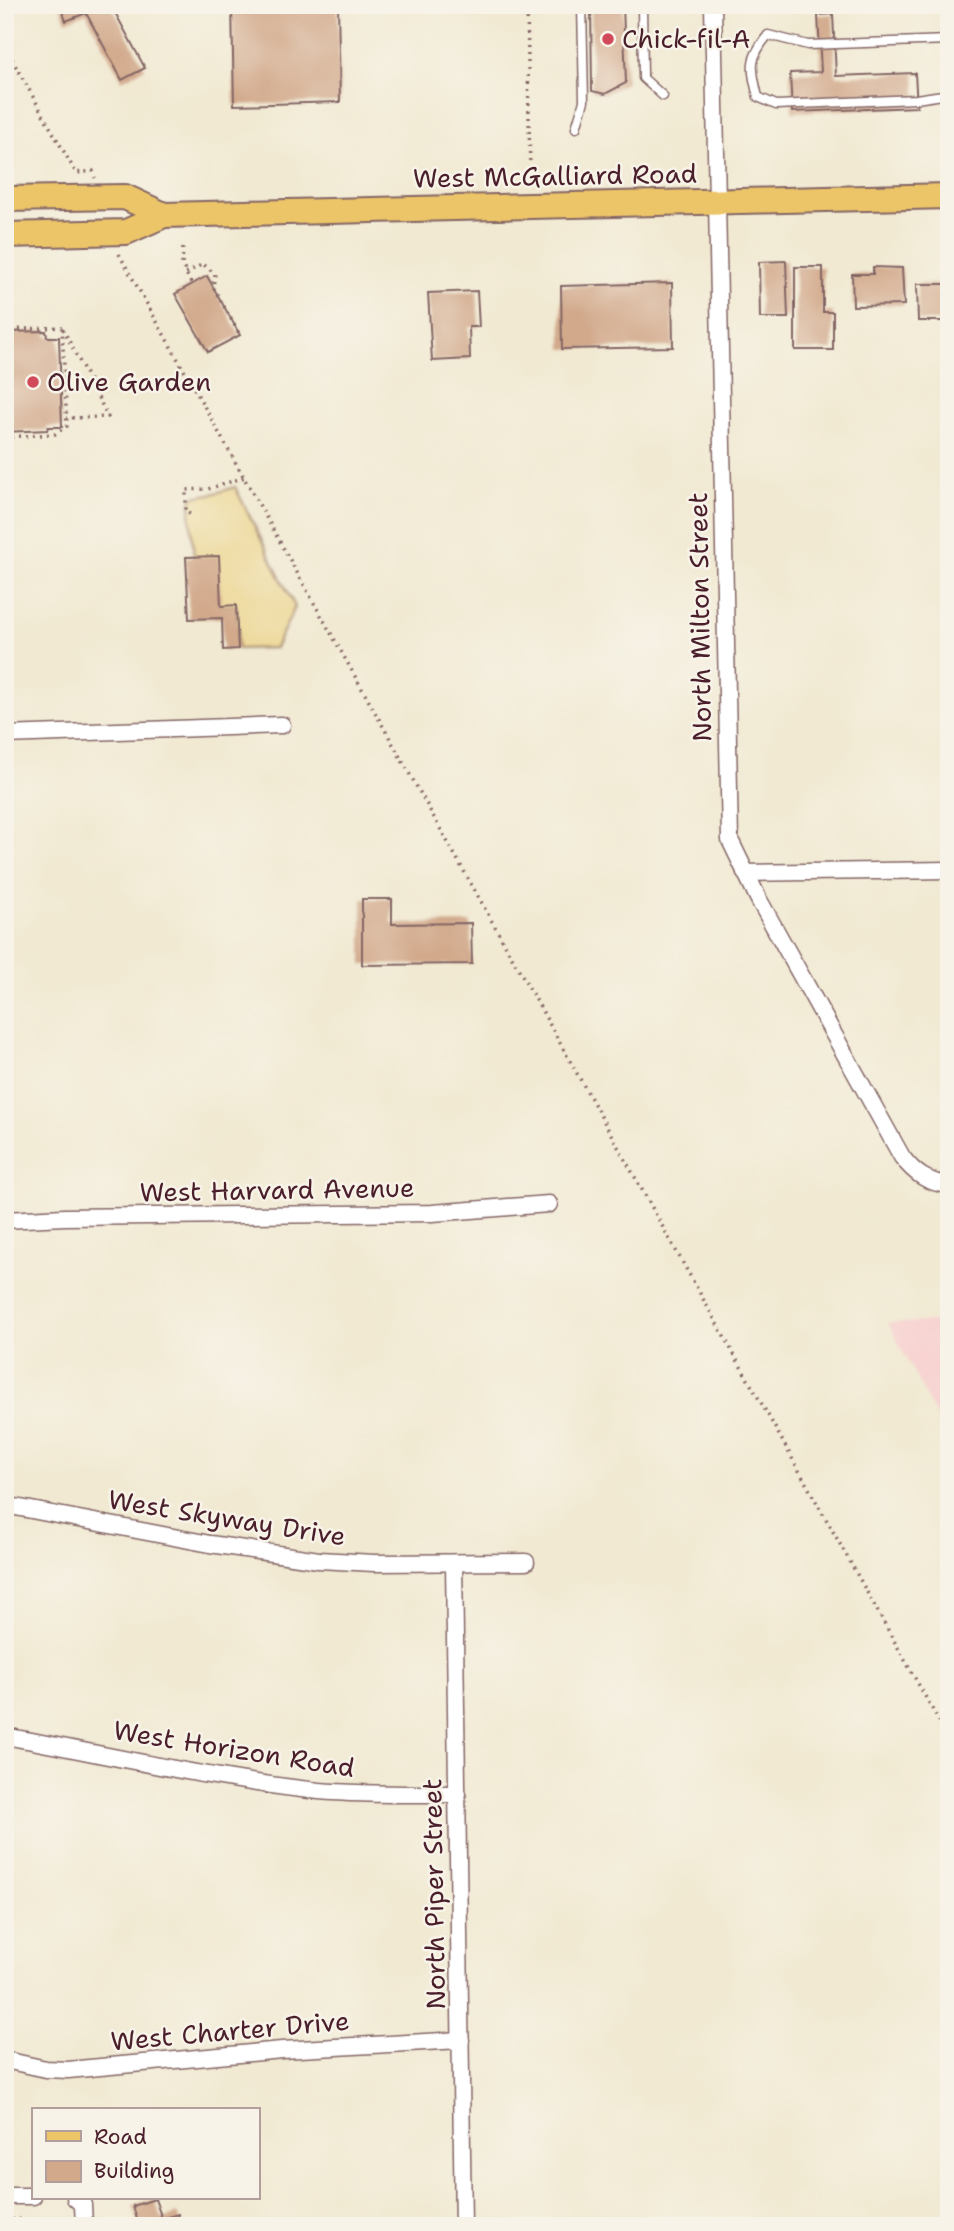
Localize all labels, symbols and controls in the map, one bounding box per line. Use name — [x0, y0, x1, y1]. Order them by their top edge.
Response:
place label: Chick-fil-A — [622, 21, 750, 56]
marker: Chick-fil-A — [600, 31, 616, 47]
street label: West McGalliard Road — [413, 156, 697, 195]
place label: Olive Garden — [47, 364, 211, 399]
marker: Olive Garden — [25, 374, 41, 390]
street label: North Milton Street — [680, 492, 719, 742]
street label: West Harvard Avenue — [139, 1170, 415, 1209]
street label: West Skyway Drive — [106, 1481, 348, 1554]
street label: West Horizon Road — [111, 1712, 357, 1785]
street label: North Piper Street — [414, 1778, 453, 2010]
street label: West Charter Drive — [109, 2003, 351, 2058]
legend — [32, 2108, 259, 2200]
text: Road — [94, 2123, 147, 2151]
text: Building — [94, 2157, 174, 2185]

